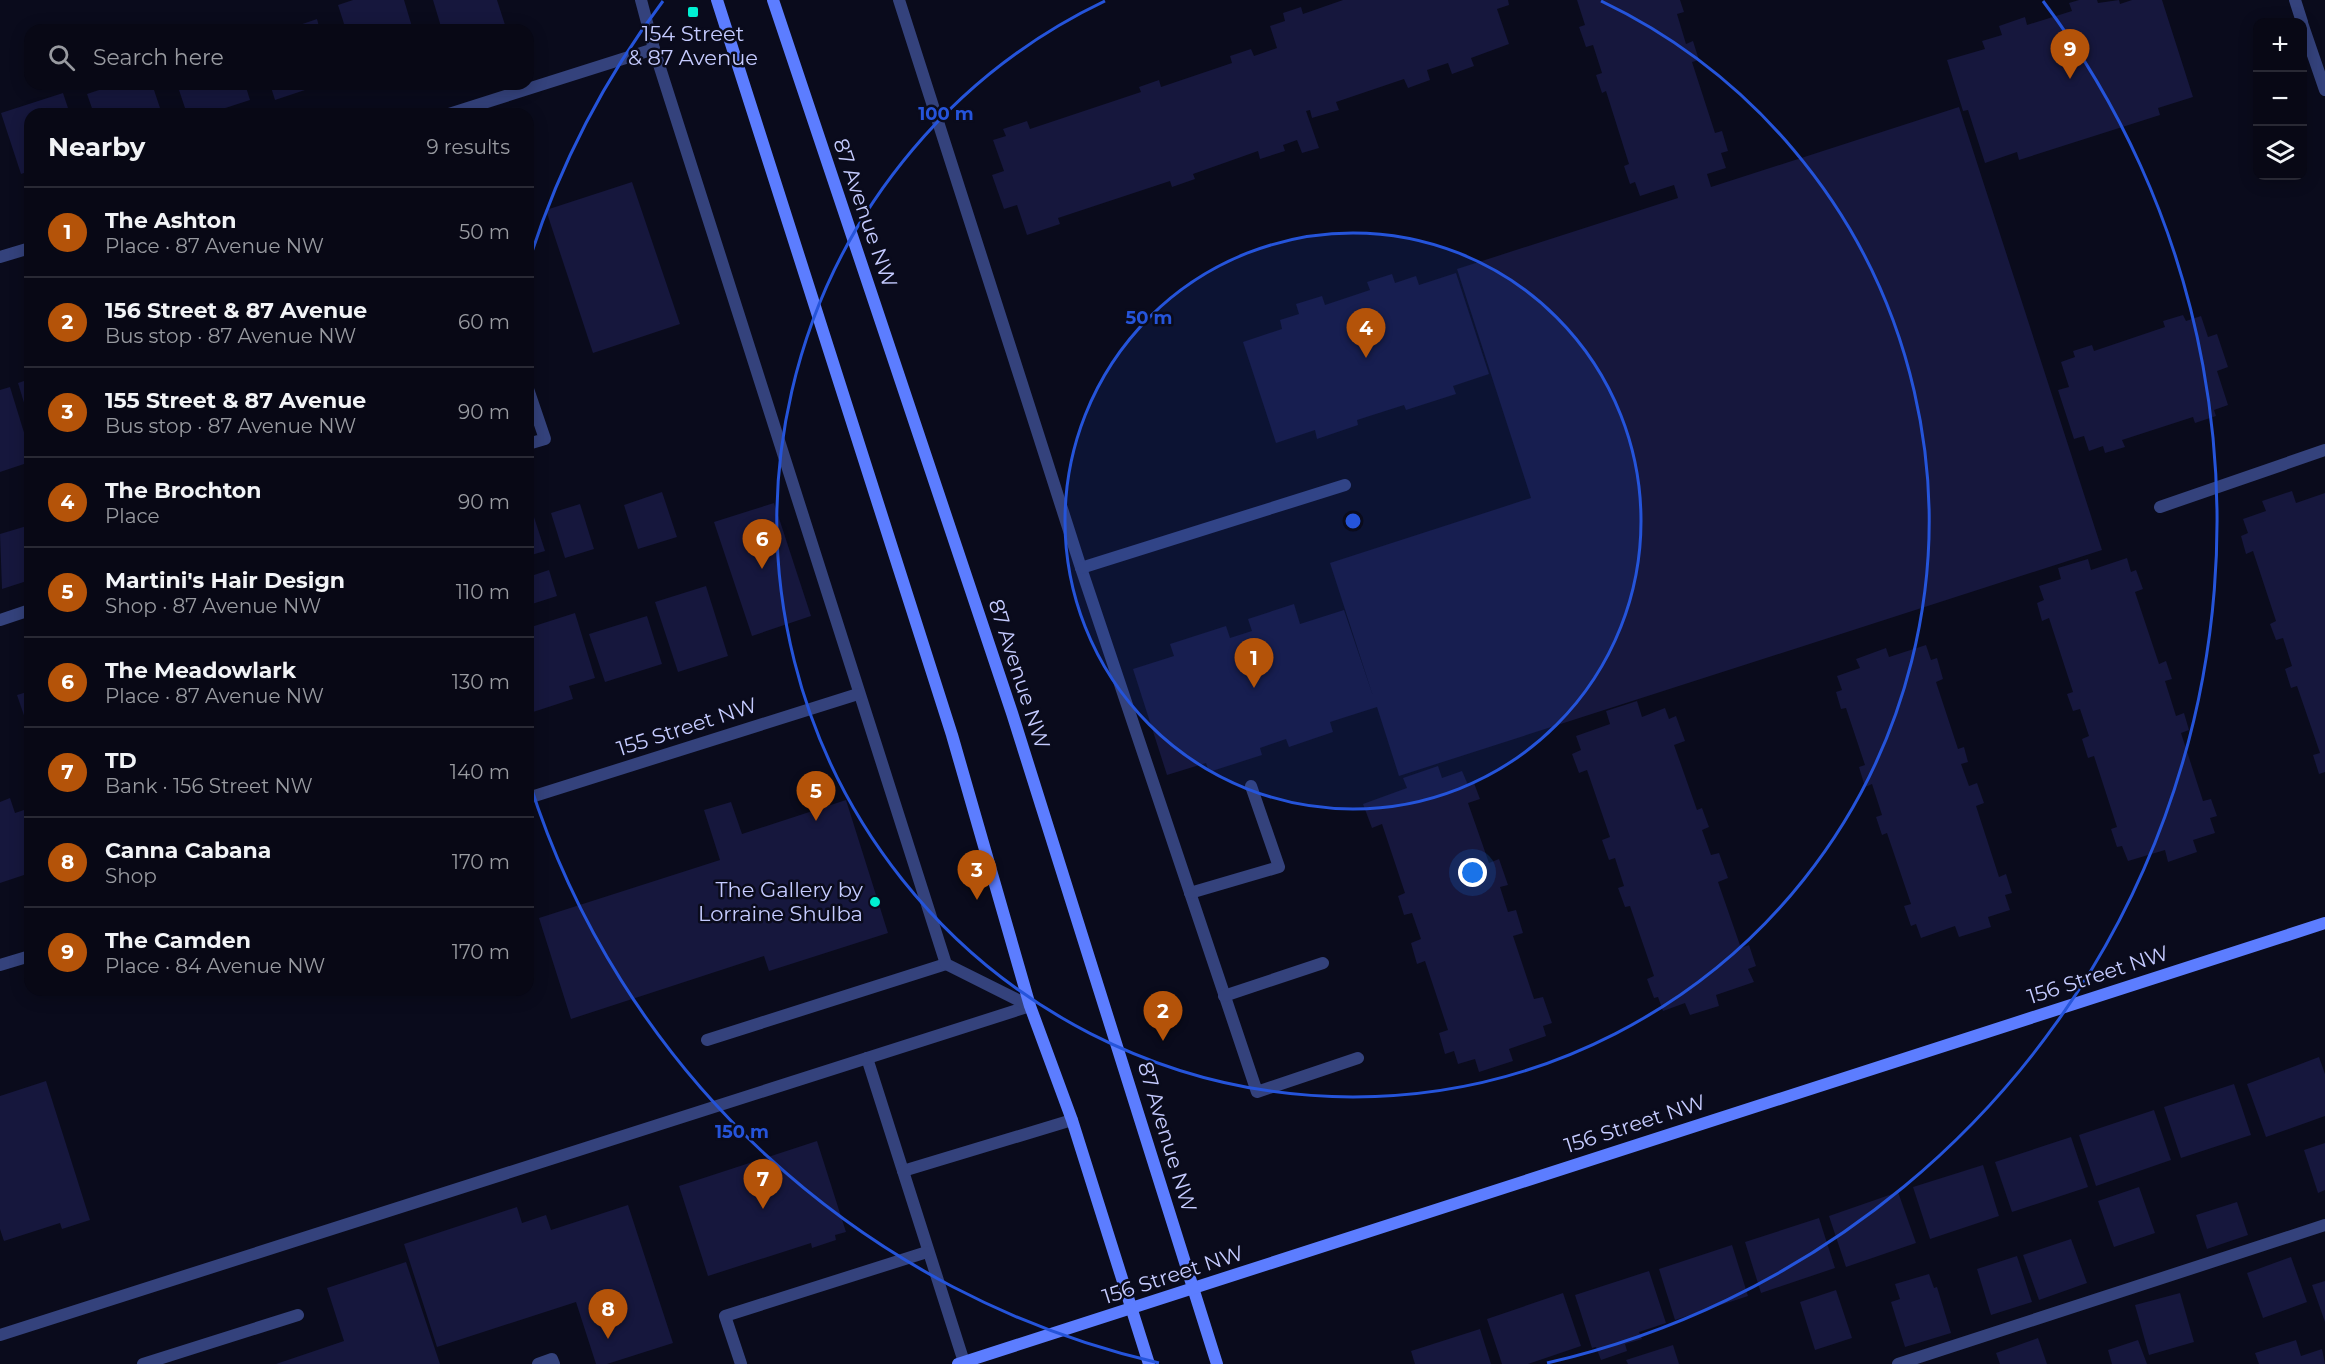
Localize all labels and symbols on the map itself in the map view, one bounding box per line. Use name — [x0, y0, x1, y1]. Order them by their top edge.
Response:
marker: 154 Street & 87 Avenue — [686, 5, 700, 19]
place label: 154 Street & 87 Avenue — [628, 21, 758, 70]
pin: 9 — [2050, 29, 2090, 79]
text: 100 m — [918, 103, 974, 125]
street label: 87 Avenue NW — [828, 135, 903, 291]
text: 50 m — [1126, 307, 1172, 329]
pin: 4 — [1346, 308, 1386, 358]
centre of rings — [1343, 511, 1363, 531]
pin: 6 — [742, 520, 782, 569]
street label: 87 Avenue NW — [983, 596, 1055, 752]
pin: 1 — [1234, 638, 1274, 688]
street label: 155 Street NW — [614, 692, 760, 761]
pin: 5 — [796, 772, 836, 821]
pin: 3 — [958, 850, 996, 900]
your location — [1458, 858, 1487, 887]
place label: The Gallery by Lorraine Shulba — [698, 877, 864, 926]
marker: The Gallery by Lorraine Shulba — [868, 895, 882, 909]
street label: 156 Street NW — [2024, 940, 2172, 1009]
pin: 2 — [1144, 992, 1182, 1041]
street label: 87 Avenue NW — [1133, 1059, 1202, 1215]
street label: 156 Street NW — [1561, 1089, 1709, 1158]
text: 150 m — [715, 1121, 769, 1143]
pin: 7 — [744, 1160, 783, 1209]
street label: 156 Street NW — [1099, 1240, 1247, 1309]
pin: 8 — [588, 1290, 628, 1339]

